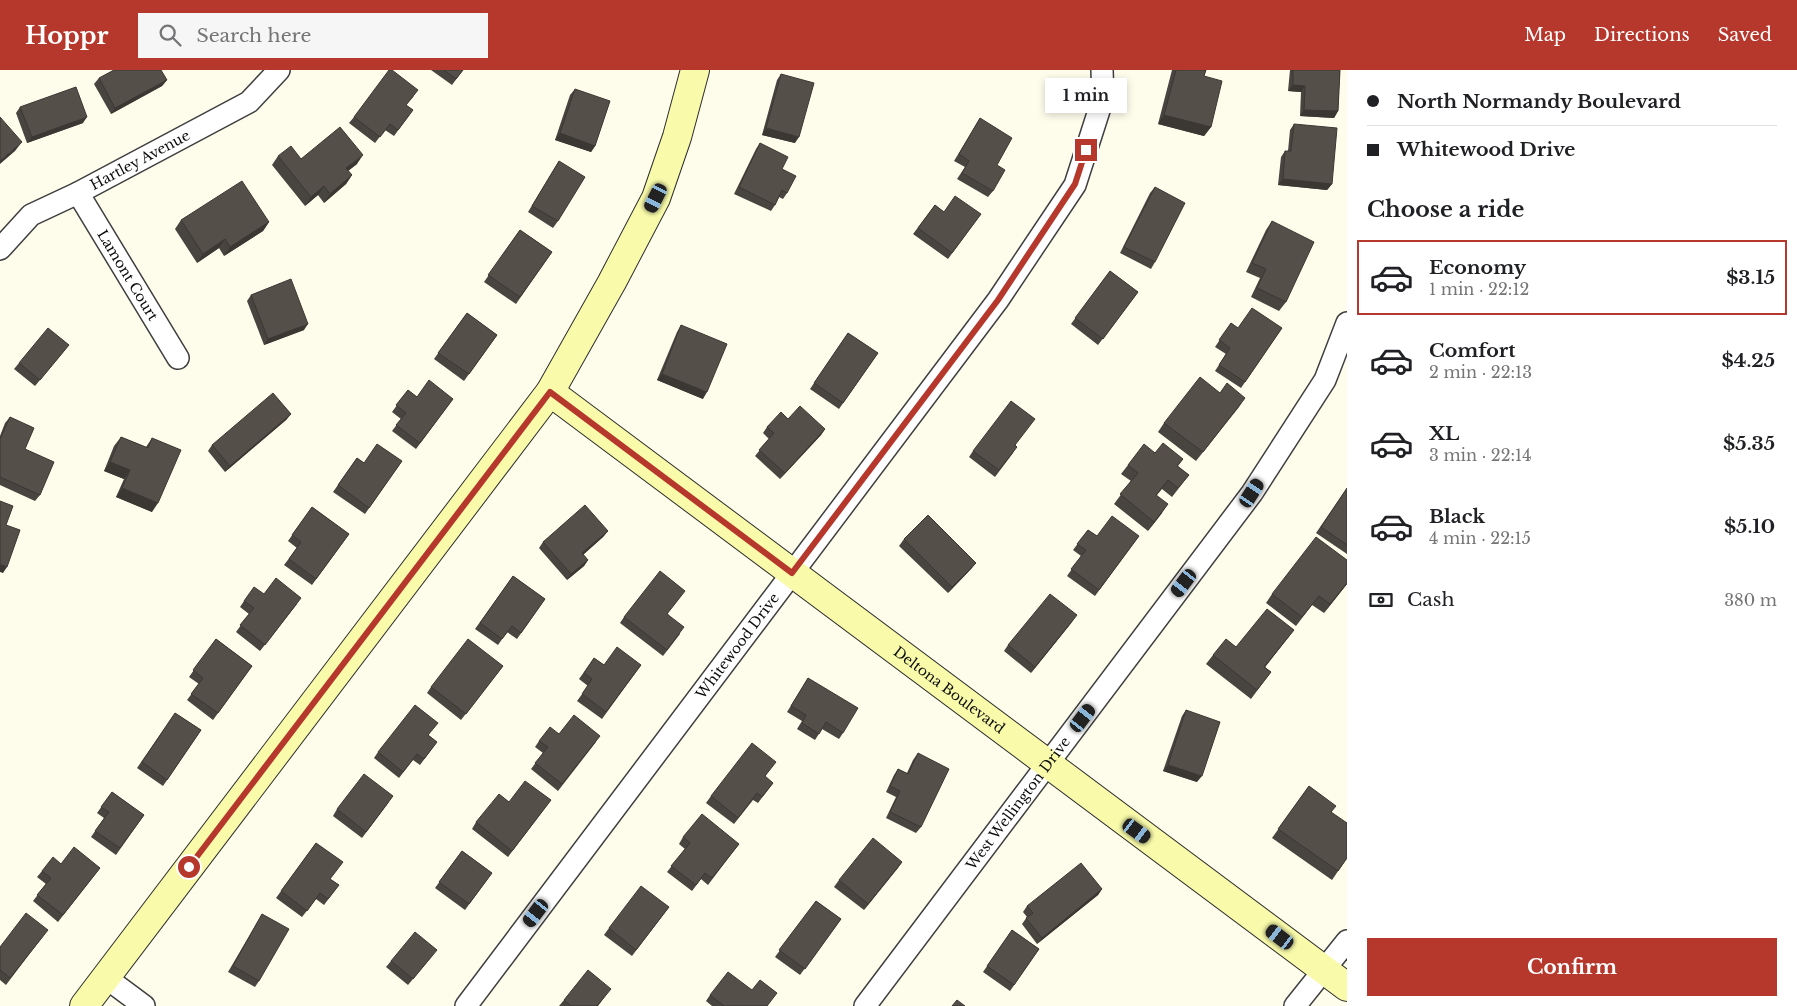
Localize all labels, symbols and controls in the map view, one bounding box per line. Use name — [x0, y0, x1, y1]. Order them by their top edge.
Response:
search box — [138, 13, 488, 58]
text: Hoppr — [25, 21, 108, 50]
icon: search — [156, 21, 184, 49]
text: Search here — [196, 24, 311, 47]
text: Map — [1524, 24, 1566, 46]
text: Directions — [1594, 24, 1690, 46]
text: Saved — [1718, 24, 1772, 46]
callout: 1 min — [1045, 78, 1127, 112]
text: 1 min — [1063, 85, 1109, 105]
text: North Normandy Boulevard — [1397, 90, 1681, 113]
street label: Hartley Avenue — [87, 126, 193, 194]
text: Whitewood Drive — [1397, 138, 1575, 161]
route end — [1075, 139, 1097, 161]
car — [642, 181, 669, 215]
text: Choose a ride — [1367, 196, 1524, 223]
street label: Lamont Court — [93, 226, 162, 324]
icon: car — [1369, 255, 1414, 300]
text: Economy — [1429, 256, 1526, 279]
text: $3.15 — [1726, 266, 1775, 289]
text: 1 min · 22:12 — [1429, 279, 1529, 299]
icon: car — [1369, 338, 1414, 383]
text: Comfort — [1429, 339, 1516, 362]
text: $4.25 — [1722, 349, 1775, 372]
text: 2 min · 22:13 — [1429, 362, 1532, 382]
icon: car — [1369, 421, 1414, 466]
text: XL — [1429, 422, 1459, 445]
text: $5.35 — [1723, 432, 1775, 455]
text: 3 min · 22:14 — [1429, 445, 1532, 465]
car — [1237, 476, 1266, 510]
icon: car — [1369, 504, 1414, 549]
text: Black — [1429, 505, 1485, 528]
text: $5.10 — [1724, 515, 1775, 538]
text: 4 min · 22:15 — [1429, 528, 1531, 548]
car — [1168, 567, 1199, 599]
icon: cash — [1367, 586, 1395, 614]
text: Cash — [1407, 588, 1454, 611]
street label: Whitewood Drive — [691, 589, 783, 703]
text: 380 m — [1724, 590, 1777, 610]
street label: Deltona Boulevard — [890, 642, 1009, 738]
car — [1067, 702, 1098, 734]
street label: West Wellington Drive — [961, 733, 1074, 874]
car — [1120, 816, 1153, 846]
route start — [178, 856, 200, 878]
car — [520, 897, 551, 929]
car — [1263, 922, 1296, 952]
button: Confirm — [1367, 938, 1777, 996]

